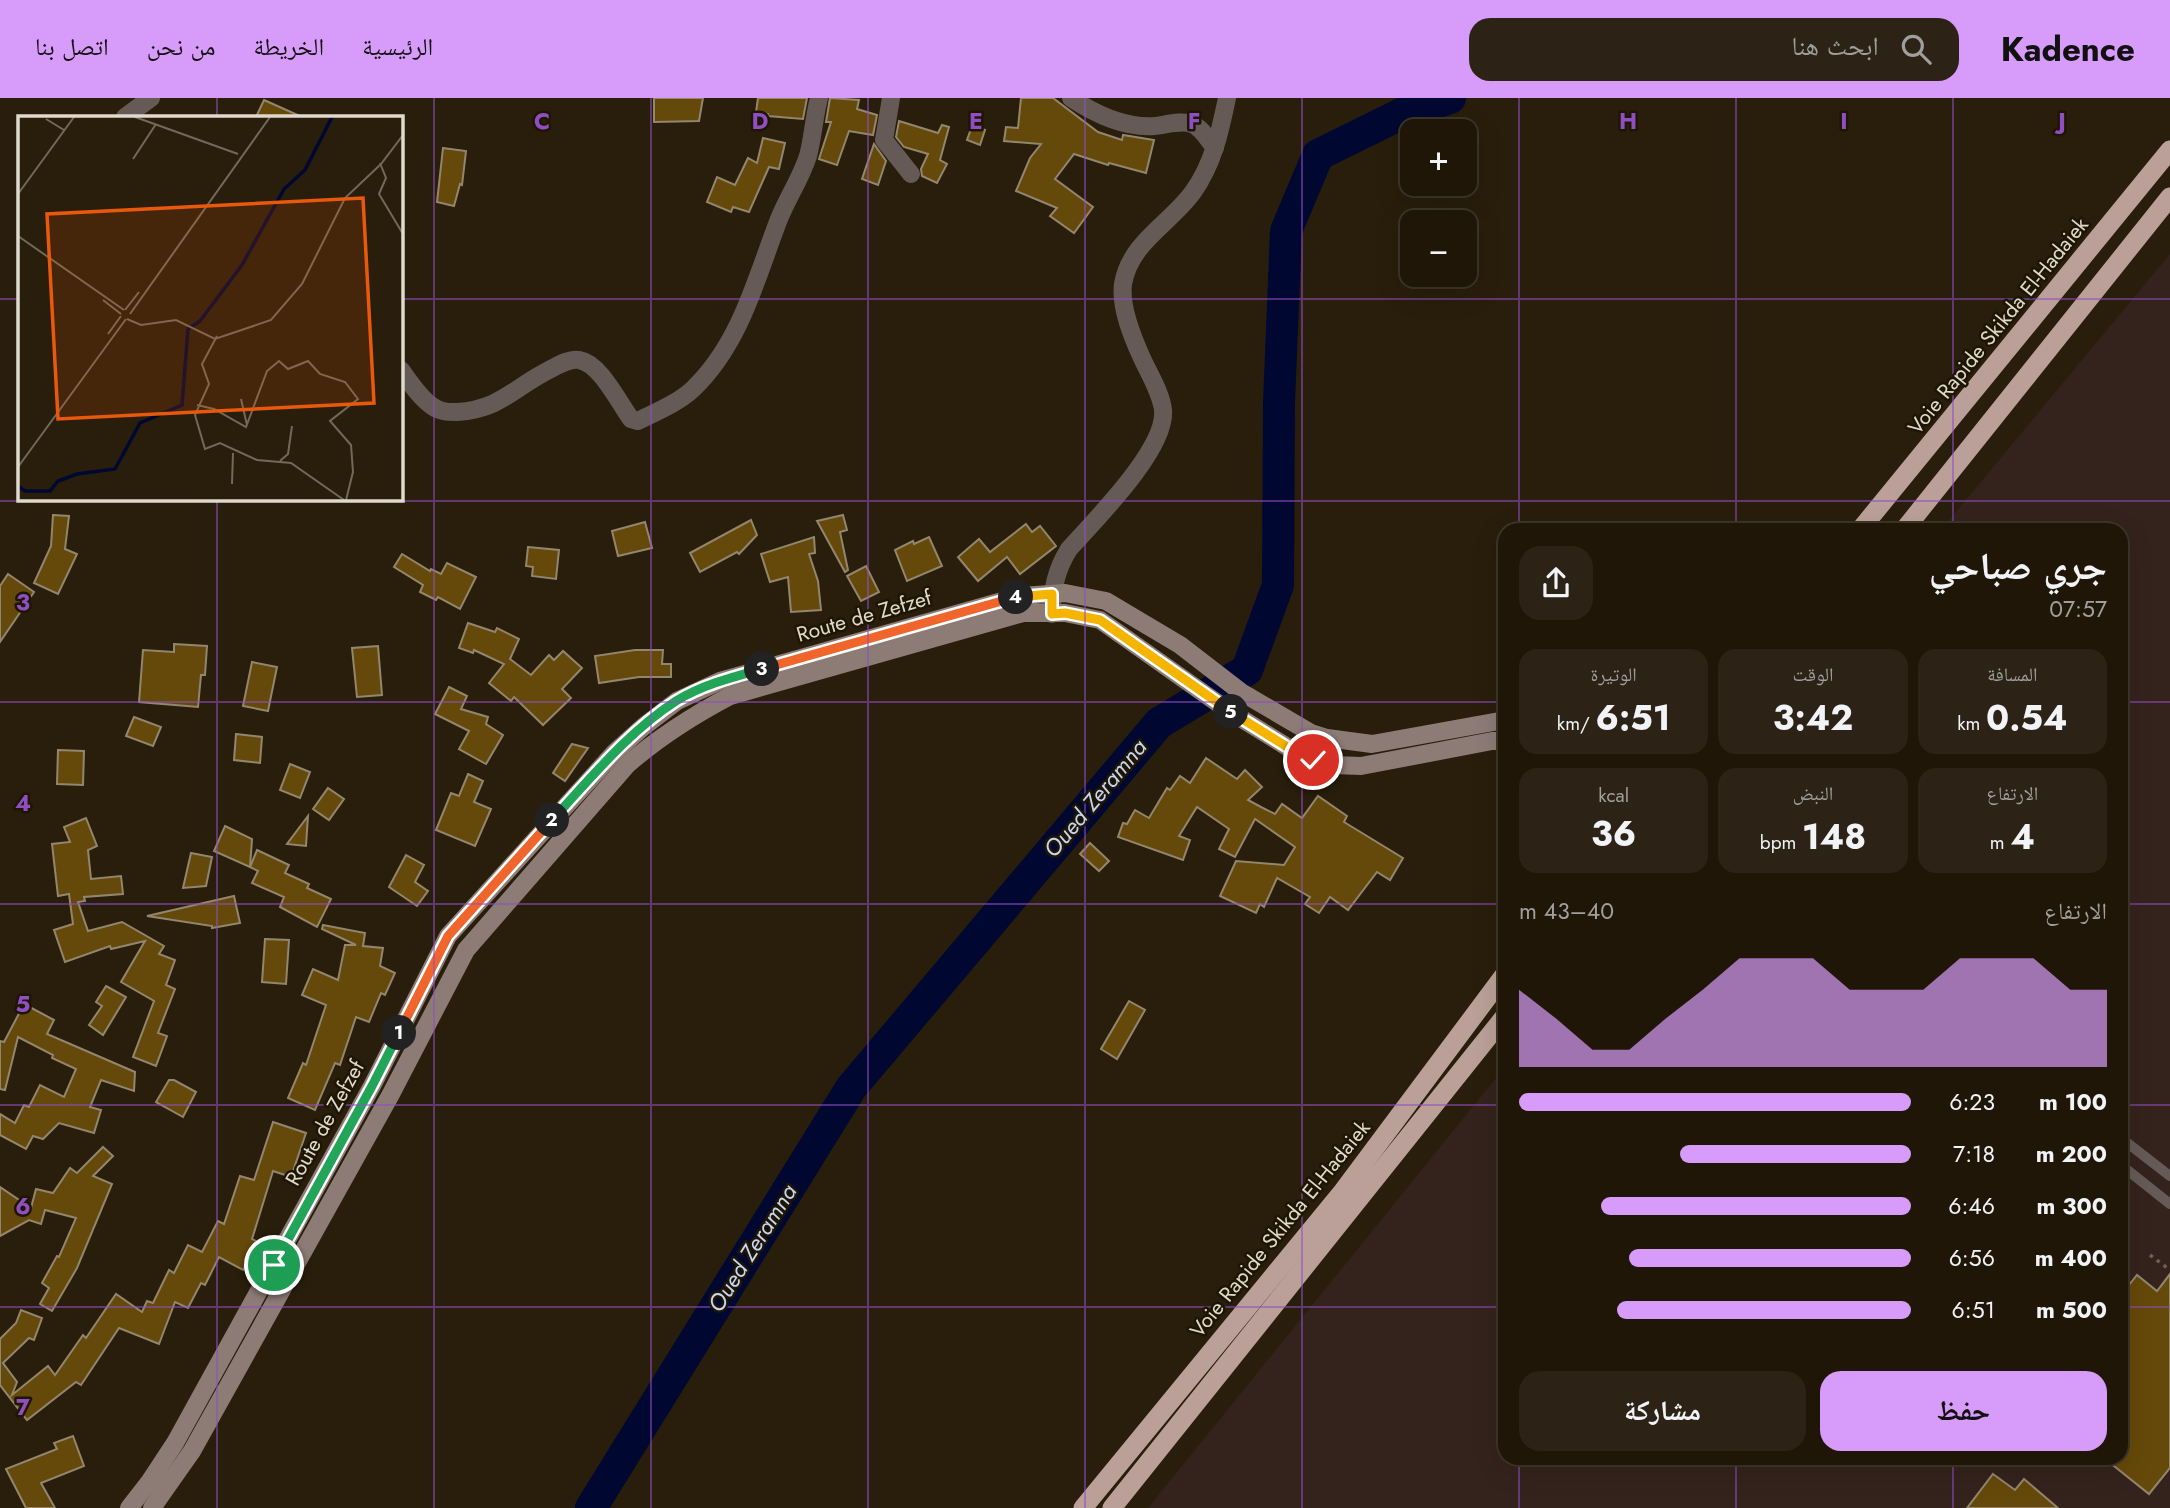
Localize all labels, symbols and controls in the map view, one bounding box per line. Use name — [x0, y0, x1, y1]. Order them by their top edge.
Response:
search box — [1469, 18, 1959, 81]
text: Kadence — [2001, 26, 2135, 73]
text: ابحث هنا — [1792, 27, 1879, 65]
text: اتصل بنا — [35, 29, 109, 64]
text: من نحن — [147, 29, 216, 64]
text: الخريطة — [254, 29, 324, 64]
text: الرئيسية — [362, 29, 433, 64]
icon: search — [1897, 30, 1935, 68]
text: C — [534, 104, 550, 138]
text: D — [752, 104, 769, 138]
text: E — [969, 104, 983, 138]
text: F — [1188, 104, 1200, 138]
text: H — [1619, 104, 1637, 138]
text: I — [1840, 104, 1848, 138]
text: J — [2054, 104, 2066, 138]
inset map — [18, 116, 402, 500]
map controls — [1400, 119, 1477, 287]
button: + — [1400, 119, 1477, 196]
button: − — [1400, 210, 1477, 287]
street label: Voie Rapide Skikda El-Hadaiek — [1901, 210, 2096, 441]
text: جري صباحي — [1929, 538, 2107, 593]
button: share — [1519, 546, 1593, 620]
pin: 4 — [998, 580, 1034, 614]
street label: Route de Zefzef — [793, 582, 936, 650]
text: 4 — [1009, 583, 1022, 610]
text: 3 — [16, 585, 30, 619]
text: 07:57 — [2049, 592, 2107, 626]
pin: 3 — [744, 652, 780, 686]
text: 3 — [756, 655, 767, 682]
text: الوتيرة — [1591, 661, 1637, 688]
text: الوقت — [1793, 661, 1833, 688]
text: المسافة — [1987, 661, 2038, 688]
text: 6:51 — [1595, 693, 1671, 743]
text: 3:42 — [1773, 693, 1853, 743]
text: 0.54 — [1986, 693, 2068, 743]
pin: 5 — [1214, 694, 1248, 730]
text: 5 — [1224, 698, 1237, 725]
text: /km — [1557, 710, 1595, 737]
text: km — [1957, 710, 1986, 737]
pin — [1283, 730, 1343, 790]
water label: Oued Zeramna — [1035, 731, 1155, 865]
icon: check — [1294, 741, 1332, 779]
text: النبض — [1793, 780, 1833, 807]
text: الارتفاع — [1986, 780, 2038, 807]
text: kcal — [1598, 782, 1629, 809]
text: 4 — [15, 786, 31, 820]
pin: 2 — [534, 802, 570, 838]
text: 2 — [545, 806, 558, 833]
text: 36 — [1591, 809, 1636, 859]
text: 148 — [1802, 812, 1866, 862]
text: 4 — [2010, 812, 2035, 862]
text: bpm — [1760, 829, 1802, 856]
text: m — [1990, 829, 2010, 856]
text: 40–43 m — [1519, 894, 1614, 928]
text: الارتفاع — [2044, 894, 2107, 928]
text: 5 — [16, 987, 30, 1021]
pin: 1 — [382, 1016, 416, 1051]
text: 1 — [394, 1019, 403, 1046]
street label: Route de Zefzef — [278, 1054, 372, 1191]
text: 6:23 — [1949, 1085, 1995, 1119]
text: 100 m — [2039, 1085, 2107, 1119]
street label: Voie Rapide Skikda El-Hadaiek — [1183, 1113, 1378, 1344]
text: 7:18 — [1953, 1137, 1995, 1171]
text: 200 m — [2036, 1137, 2107, 1171]
water label: Oued Zeramna — [699, 1177, 805, 1319]
text: 6 — [15, 1189, 31, 1223]
text: 6:46 — [1948, 1189, 1995, 1223]
text: 300 m — [2036, 1189, 2107, 1223]
pin — [244, 1235, 304, 1295]
text: 6:56 — [1949, 1241, 1995, 1275]
text: 400 m — [2035, 1241, 2107, 1275]
icon: arrive — [255, 1246, 293, 1284]
text: 6:51 — [1952, 1293, 1995, 1327]
text: 500 m — [2036, 1293, 2107, 1327]
button: مشاركة — [1519, 1371, 1806, 1451]
button: حفظ — [1820, 1371, 2107, 1451]
text: 7 — [16, 1390, 30, 1424]

